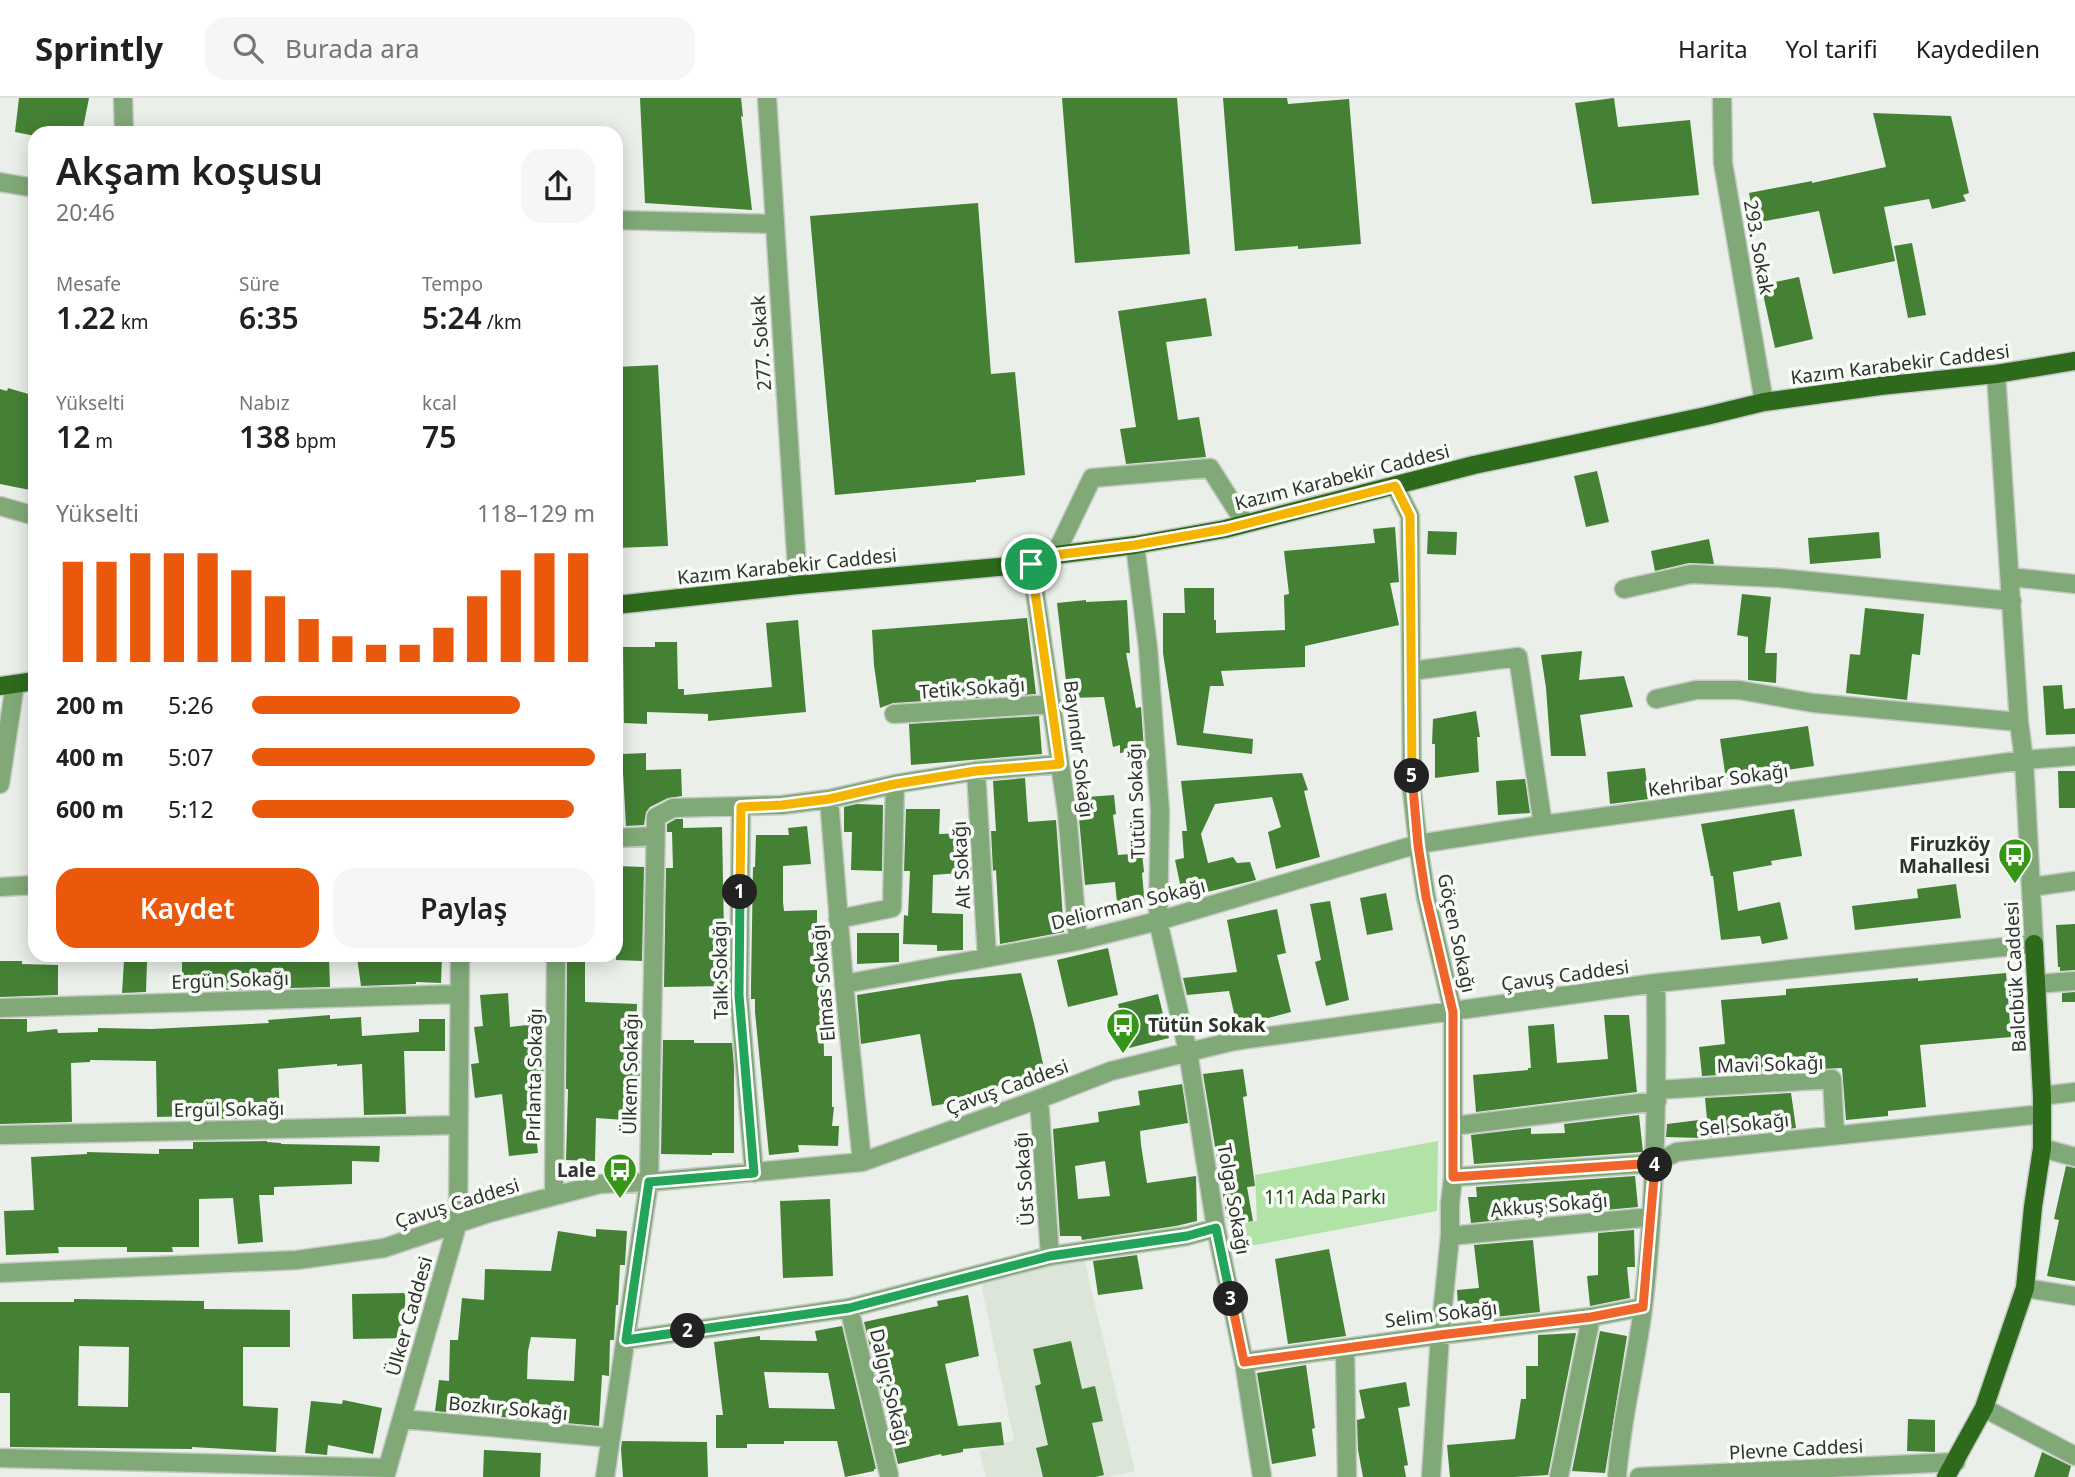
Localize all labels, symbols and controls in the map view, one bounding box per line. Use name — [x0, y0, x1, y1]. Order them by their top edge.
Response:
search box — [205, 17, 695, 80]
text: Sprintly — [35, 26, 163, 71]
icon: search — [229, 29, 267, 67]
text: Burada ara — [285, 30, 420, 66]
text: Harita — [1678, 32, 1748, 65]
text: Yol tarifi — [1786, 32, 1878, 65]
text: Kaydedilen — [1916, 32, 2040, 65]
text: Akşam koşusu — [56, 144, 323, 196]
button: share — [521, 149, 595, 223]
text: 20:46 — [56, 196, 115, 228]
street label: 293. Sokak — [1738, 198, 1780, 296]
text: Mesafe — [56, 271, 121, 297]
text: Süre — [239, 271, 279, 297]
text: Tempo — [422, 271, 483, 297]
street label: 277. Sokak — [745, 294, 777, 392]
text: 1.22 — [56, 297, 116, 338]
text: 6:35 — [239, 297, 299, 338]
text: 5:24 — [422, 297, 482, 338]
text: km — [116, 309, 149, 335]
text: /km — [482, 309, 522, 335]
street label: Kazım Karabekir Caddesi — [1789, 338, 2011, 390]
text: Yükselti — [56, 390, 125, 416]
text: Nabız — [239, 390, 290, 416]
text: kcal — [422, 390, 457, 416]
text: 12 — [56, 416, 90, 457]
text: 138 — [239, 416, 290, 457]
text: 75 — [422, 416, 456, 457]
text: m — [90, 428, 113, 454]
text: bpm — [290, 428, 337, 454]
street label: Kazım Karabekir Caddesi — [1232, 438, 1452, 516]
text: Yükselti — [56, 497, 139, 529]
text: 118–129 m — [477, 497, 595, 529]
pin — [1001, 534, 1061, 594]
street label: Kazım Karabekir Caddesi — [676, 542, 898, 590]
icon: arrive — [1012, 545, 1050, 583]
street label: Tetik Sokağı — [918, 671, 1026, 705]
street label: Bayındır Sokağı — [1058, 679, 1100, 819]
text: 200 m — [56, 689, 124, 721]
text: 5:26 — [168, 689, 214, 721]
text: 400 m — [56, 741, 124, 773]
text: 5:07 — [168, 741, 214, 773]
street label: Tütün Sokağı — [1121, 743, 1151, 859]
street label: Kehribar Sokağı — [1646, 757, 1790, 803]
pin: 5 — [1394, 758, 1430, 794]
text: 5 — [1406, 762, 1417, 788]
text: 600 m — [56, 793, 124, 825]
text: 5:12 — [168, 793, 214, 825]
street label: Alt Sokağı — [946, 820, 976, 910]
place label: Firuzköy Mahallesi — [1899, 831, 1990, 879]
bus stop icon: Firuzköy Mahallesi — [1996, 836, 2034, 885]
button: Kaydet — [56, 868, 319, 948]
button: Paylaş — [333, 868, 595, 948]
street label: Göçen Sokağı — [1432, 871, 1482, 995]
street label: Deliorman Sokağı — [1048, 872, 1208, 936]
pin: 1 — [722, 874, 758, 910]
text: 1 — [734, 878, 745, 904]
street label: Balcıbük Caddesi — [1998, 901, 2032, 1053]
street label: Talk Sokağı — [706, 920, 734, 1020]
street label: Elmas Sokağı — [805, 923, 841, 1043]
street label: Çavuş Caddesi — [1499, 953, 1631, 997]
street label: Ergün Sokağı — [171, 965, 289, 995]
bus stop icon: Tütün Sokak — [1104, 1006, 1142, 1055]
street label: Pırlanta Sokağı — [520, 1008, 548, 1142]
place label: Tütün Sokak — [1148, 1012, 1266, 1038]
street label: Ülkem Sokağı — [616, 1013, 644, 1135]
street label: Mavi Sokağı — [1716, 1049, 1824, 1079]
street label: Çavuş Caddesi — [942, 1053, 1072, 1121]
street label: Ergül Sokağı — [173, 1095, 285, 1123]
street label: Sel Sokağı — [1698, 1106, 1790, 1142]
street label: Üst Sokağı — [1008, 1131, 1040, 1227]
street label: Tolga Sokağı — [1211, 1141, 1257, 1257]
pin: 4 — [1638, 1148, 1672, 1182]
bus stop icon: Lale — [601, 1151, 639, 1200]
text: 4 — [1649, 1151, 1660, 1177]
place label: Lale — [557, 1157, 596, 1183]
street label: Çavuş Caddesi — [392, 1172, 522, 1234]
park label: 111 Ada Parkı — [1264, 1184, 1386, 1210]
street label: Akkuş Sokağı — [1489, 1187, 1609, 1223]
street label: Ülker Caddesi — [380, 1253, 438, 1379]
pin: 3 — [1214, 1282, 1248, 1316]
text: 3 — [1225, 1285, 1236, 1311]
street label: Selim Sokağı — [1383, 1294, 1499, 1334]
pin: 2 — [670, 1314, 706, 1348]
text: 2 — [682, 1317, 693, 1343]
street label: Dalgıç Sokağı — [864, 1326, 916, 1448]
street label: Bozkır Sokağı — [447, 1390, 569, 1426]
street label: Plevne Caddesi — [1728, 1432, 1864, 1466]

